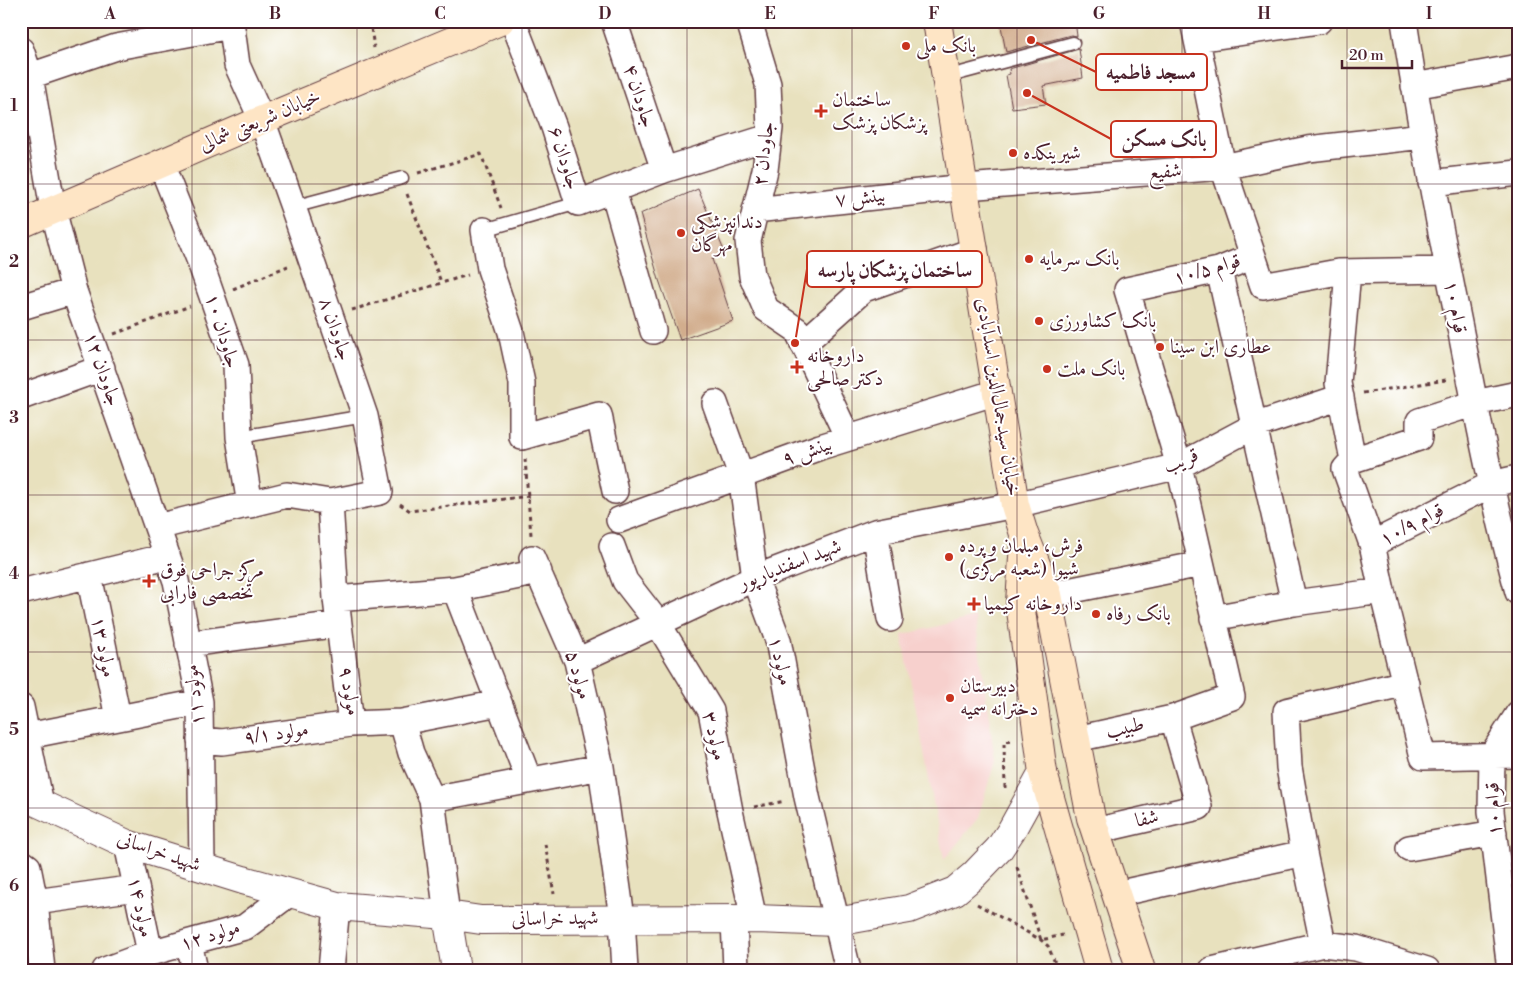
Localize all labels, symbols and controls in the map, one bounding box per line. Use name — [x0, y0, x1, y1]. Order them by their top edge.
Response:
text: A — [103, 4, 116, 24]
text: B — [269, 4, 281, 24]
text: C — [434, 4, 446, 24]
text: D — [599, 4, 612, 24]
text: E — [764, 4, 776, 24]
text: F — [928, 4, 940, 24]
text: G — [1093, 4, 1106, 24]
text: H — [1257, 4, 1271, 24]
text: I — [1426, 4, 1432, 24]
place label: بانک ملی — [916, 34, 976, 60]
scale bar — [1342, 38, 1412, 70]
marker: بانک ملی — [900, 40, 912, 52]
text: 20 m — [1349, 46, 1384, 65]
callout: مسجد فاطمیه — [1096, 54, 1207, 90]
text: مسجد فاطمیه — [1106, 60, 1196, 86]
street label: جاودان ۴ — [617, 61, 661, 131]
street label: خیابان شریعتی شمالی — [195, 84, 325, 159]
place label: ساختمان پزشکان پزشک — [832, 88, 929, 136]
text: 1 — [10, 96, 18, 116]
marker: ساختمان پزشکان پزشک — [814, 104, 828, 118]
street label: جاودان ۲ — [748, 120, 780, 188]
callout: بانک مسکن — [1111, 121, 1216, 157]
street label: جاودان ۶ — [542, 123, 586, 193]
text: بانک مسکن — [1121, 127, 1207, 153]
place label: شیرینکده — [1023, 141, 1081, 166]
marker: شیرینکده — [1007, 147, 1019, 159]
street label: شفیع — [1147, 158, 1183, 190]
street label: بینش ۷ — [834, 183, 886, 213]
place label: دندانپزشکی مهرگان — [691, 210, 763, 258]
marker: دندانپزشکی مهرگان — [675, 227, 687, 239]
place label: بانک سرمایه — [1039, 247, 1120, 272]
street label: قوام ۱۰/۵ — [1170, 248, 1245, 295]
callout: ساختمان پزشکان پارسه — [807, 251, 982, 287]
text: 2 — [9, 252, 19, 272]
marker: بانک سرمایه — [1023, 253, 1035, 265]
text: ساختمان پزشکان پارسه — [817, 258, 973, 285]
street label: قوام ۱۰ — [1434, 278, 1472, 337]
street label: جاودان ۱۰ — [199, 291, 245, 371]
street label: جاودان ۸ — [313, 294, 357, 364]
street label: خیابان سیدجمال‌الدین اسدآبادی — [970, 296, 1027, 498]
place label: بانک کشاورزی — [1049, 309, 1156, 334]
marker: بانک کشاورزی — [1033, 315, 1045, 327]
street label: جاودان ۱۲ — [78, 329, 126, 409]
place label: عطاری ابن سینا — [1170, 335, 1272, 360]
marker: عطاری ابن سینا — [1154, 341, 1166, 353]
place label: داروخانه دکتر صالحی — [807, 344, 883, 392]
place label: بانک ملت — [1057, 357, 1125, 382]
marker: داروخانه دکتر صالحی — [791, 361, 803, 373]
marker: بانک ملت — [1041, 363, 1053, 375]
text: 3 — [9, 408, 19, 428]
street label: بینش ۹ — [779, 432, 835, 472]
street label: قریب — [1160, 443, 1202, 479]
street label: قوام ۱۰/۹ — [1376, 498, 1450, 556]
street label: شهید اسفندیارپور — [733, 534, 846, 598]
place label: فرش، مبلمان و پرده شیوا (شعبه مرکزی) — [959, 534, 1083, 582]
marker: فرش، مبلمان و پرده شیوا (شعبه مرکزی) — [943, 551, 955, 563]
place label: مرکز جراحی فوق تخصصی فارابی — [160, 558, 264, 607]
text: 4 — [9, 564, 20, 584]
marker: مرکز جراحی فوق تخصصی فارابی — [142, 574, 156, 588]
place label: داروخانه کیمیا — [984, 592, 1082, 617]
marker: داروخانه کیمیا — [968, 598, 980, 610]
place label: بانک رفاه — [1106, 602, 1171, 627]
marker: بانک رفاه — [1090, 608, 1102, 620]
street label: مولود ۱۳ — [85, 614, 121, 680]
street label: مولود ۱ — [762, 634, 798, 688]
street label: مولود ۵ — [559, 648, 597, 702]
street label: مولود ۱۱ — [179, 663, 211, 727]
street label: مولود ۹ — [332, 664, 366, 718]
place label: دبیرستان دخترانه سمیه — [960, 674, 1038, 722]
marker: دبیرستان دخترانه سمیه — [944, 692, 956, 704]
street label: مولود ۳ — [696, 709, 732, 763]
street label: طبیب — [1103, 712, 1147, 744]
street label: مولود ۹/۱ — [242, 717, 310, 751]
text: 5 — [9, 720, 19, 740]
street label: قوام ۱۰ — [1480, 781, 1512, 836]
street label: شفا — [1133, 804, 1161, 834]
street label: شهید خراسانی — [114, 826, 204, 878]
street label: مولود ۱۴ — [121, 874, 159, 940]
text: 6 — [9, 876, 19, 896]
street label: شهید خراسانی — [511, 906, 599, 932]
street label: مولود ۱۲ — [177, 915, 243, 957]

